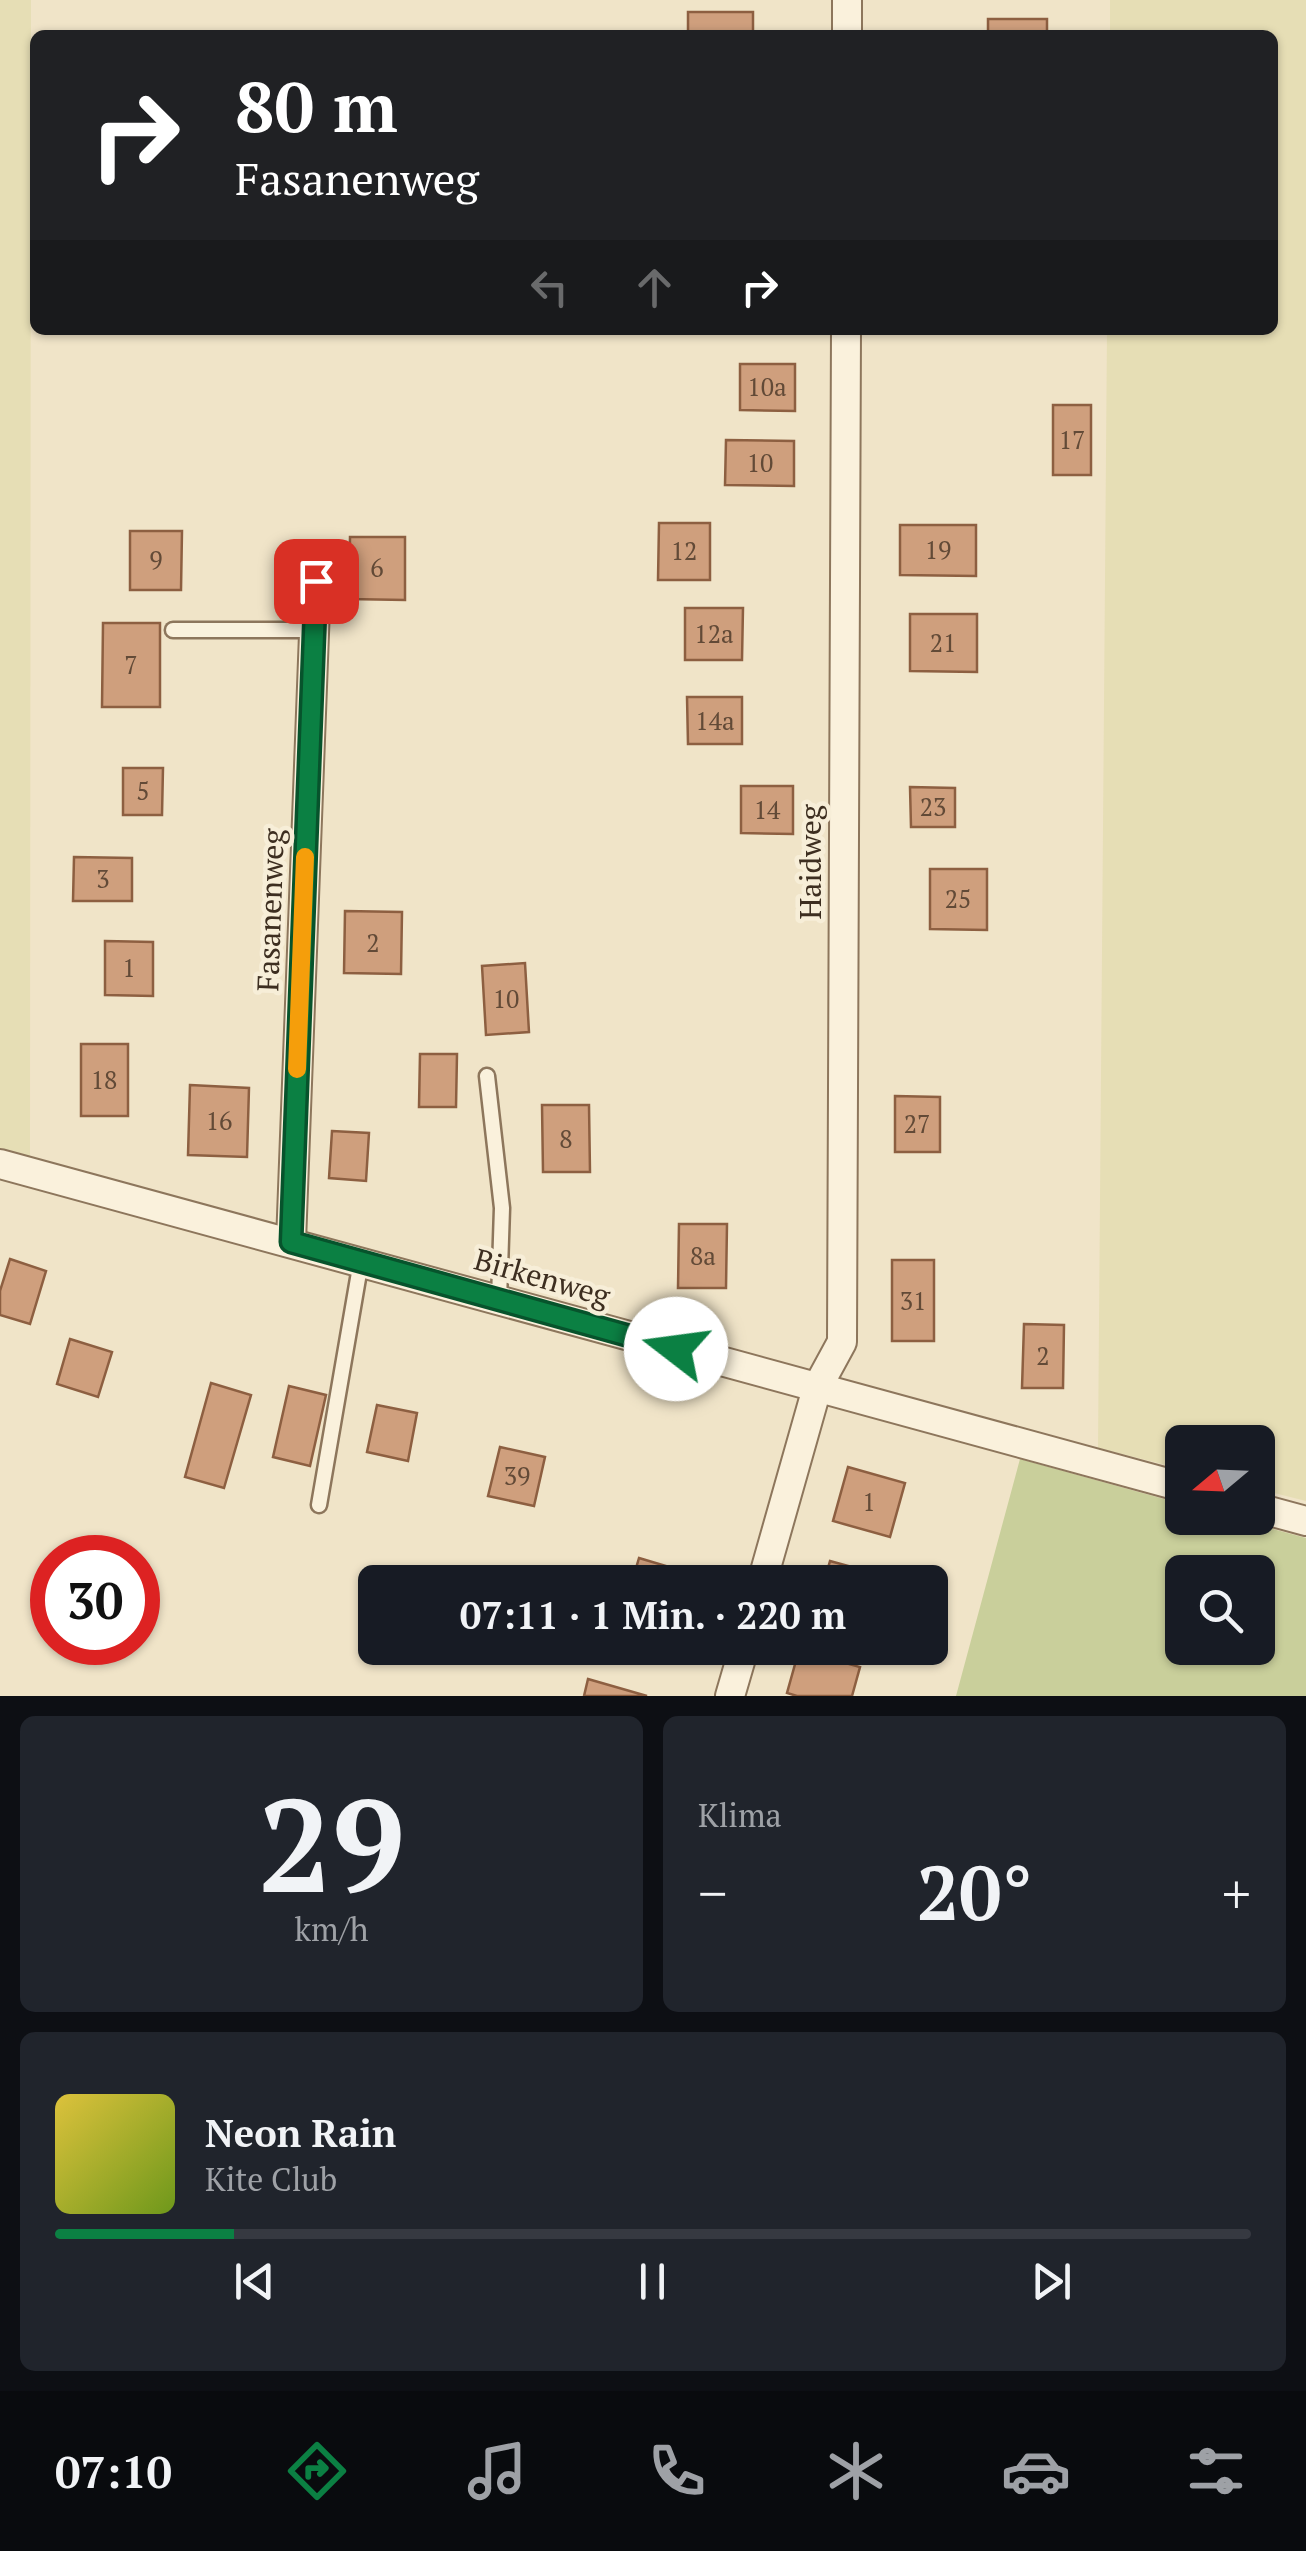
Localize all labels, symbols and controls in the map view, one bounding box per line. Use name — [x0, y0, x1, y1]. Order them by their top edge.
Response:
text: 80 m — [235, 59, 398, 152]
icon: right — [70, 70, 200, 200]
text: Fasanenweg — [235, 148, 479, 208]
icon: left — [522, 260, 577, 315]
icon: ahead — [627, 260, 682, 315]
icon: right — [732, 260, 787, 315]
house number: 10a — [747, 370, 787, 403]
house number: 17 — [1059, 423, 1085, 456]
house number: 10 — [747, 446, 773, 479]
house number: 19 — [925, 533, 951, 566]
house number: 12 — [671, 534, 697, 567]
pin — [274, 539, 359, 624]
house number: 9 — [149, 543, 163, 576]
house number: 6 — [370, 551, 384, 584]
icon: arrive — [289, 554, 344, 609]
house number: 12a — [694, 617, 734, 650]
house number: 21 — [930, 626, 956, 659]
house number: 7 — [124, 648, 138, 681]
house number: 14a — [695, 704, 735, 737]
house number: 5 — [136, 774, 150, 807]
house number: 23 — [920, 790, 946, 823]
house number: 14 — [754, 793, 781, 826]
street label: Haidweg — [790, 803, 830, 920]
street label: Fasanenweg — [247, 827, 293, 992]
house number: 3 — [96, 862, 110, 895]
house number: 25 — [945, 882, 971, 915]
house number: 2 — [366, 926, 380, 959]
house number: 1 — [122, 951, 136, 984]
house number: 10 — [493, 982, 519, 1015]
house number: 18 — [91, 1063, 117, 1096]
house number: 16 — [206, 1104, 232, 1137]
house number: 27 — [904, 1107, 930, 1140]
house number: 8 — [559, 1122, 573, 1155]
street label: Birkenweg — [470, 1239, 616, 1316]
house number: 8a — [690, 1239, 716, 1272]
house number: 31 — [900, 1284, 926, 1317]
position arrow — [624, 1297, 728, 1401]
house number: 2 — [1036, 1339, 1050, 1372]
north arrow — [1165, 1425, 1275, 1535]
map controls — [1165, 1425, 1275, 1665]
house number: 39 — [504, 1459, 530, 1492]
house number: 1 — [862, 1485, 876, 1518]
speed limit sign: 30 — [30, 1535, 160, 1665]
button: search — [1165, 1555, 1275, 1665]
text: 07:11 · 1 Min. · 220 m — [460, 1590, 846, 1640]
text: 29 — [258, 1757, 405, 1929]
text: Klima — [698, 1794, 782, 1836]
text: 20° — [917, 1842, 1032, 1941]
text: − — [698, 1856, 727, 1929]
text: + — [1222, 1856, 1251, 1929]
text: km/h — [295, 1908, 368, 1950]
text: Neon Rain — [205, 2108, 396, 2158]
text: Kite Club — [205, 2158, 337, 2200]
icon: previous — [227, 2254, 282, 2309]
icon: pause — [625, 2254, 680, 2309]
icon: next — [1024, 2254, 1079, 2309]
icon: directions — [282, 2436, 352, 2506]
icon: music — [462, 2436, 532, 2506]
icon: phone — [642, 2436, 712, 2506]
icon: climate — [821, 2436, 891, 2506]
icon: car — [1001, 2436, 1071, 2506]
icon: filters — [1181, 2436, 1251, 2506]
text: 07:10 — [55, 2441, 172, 2501]

